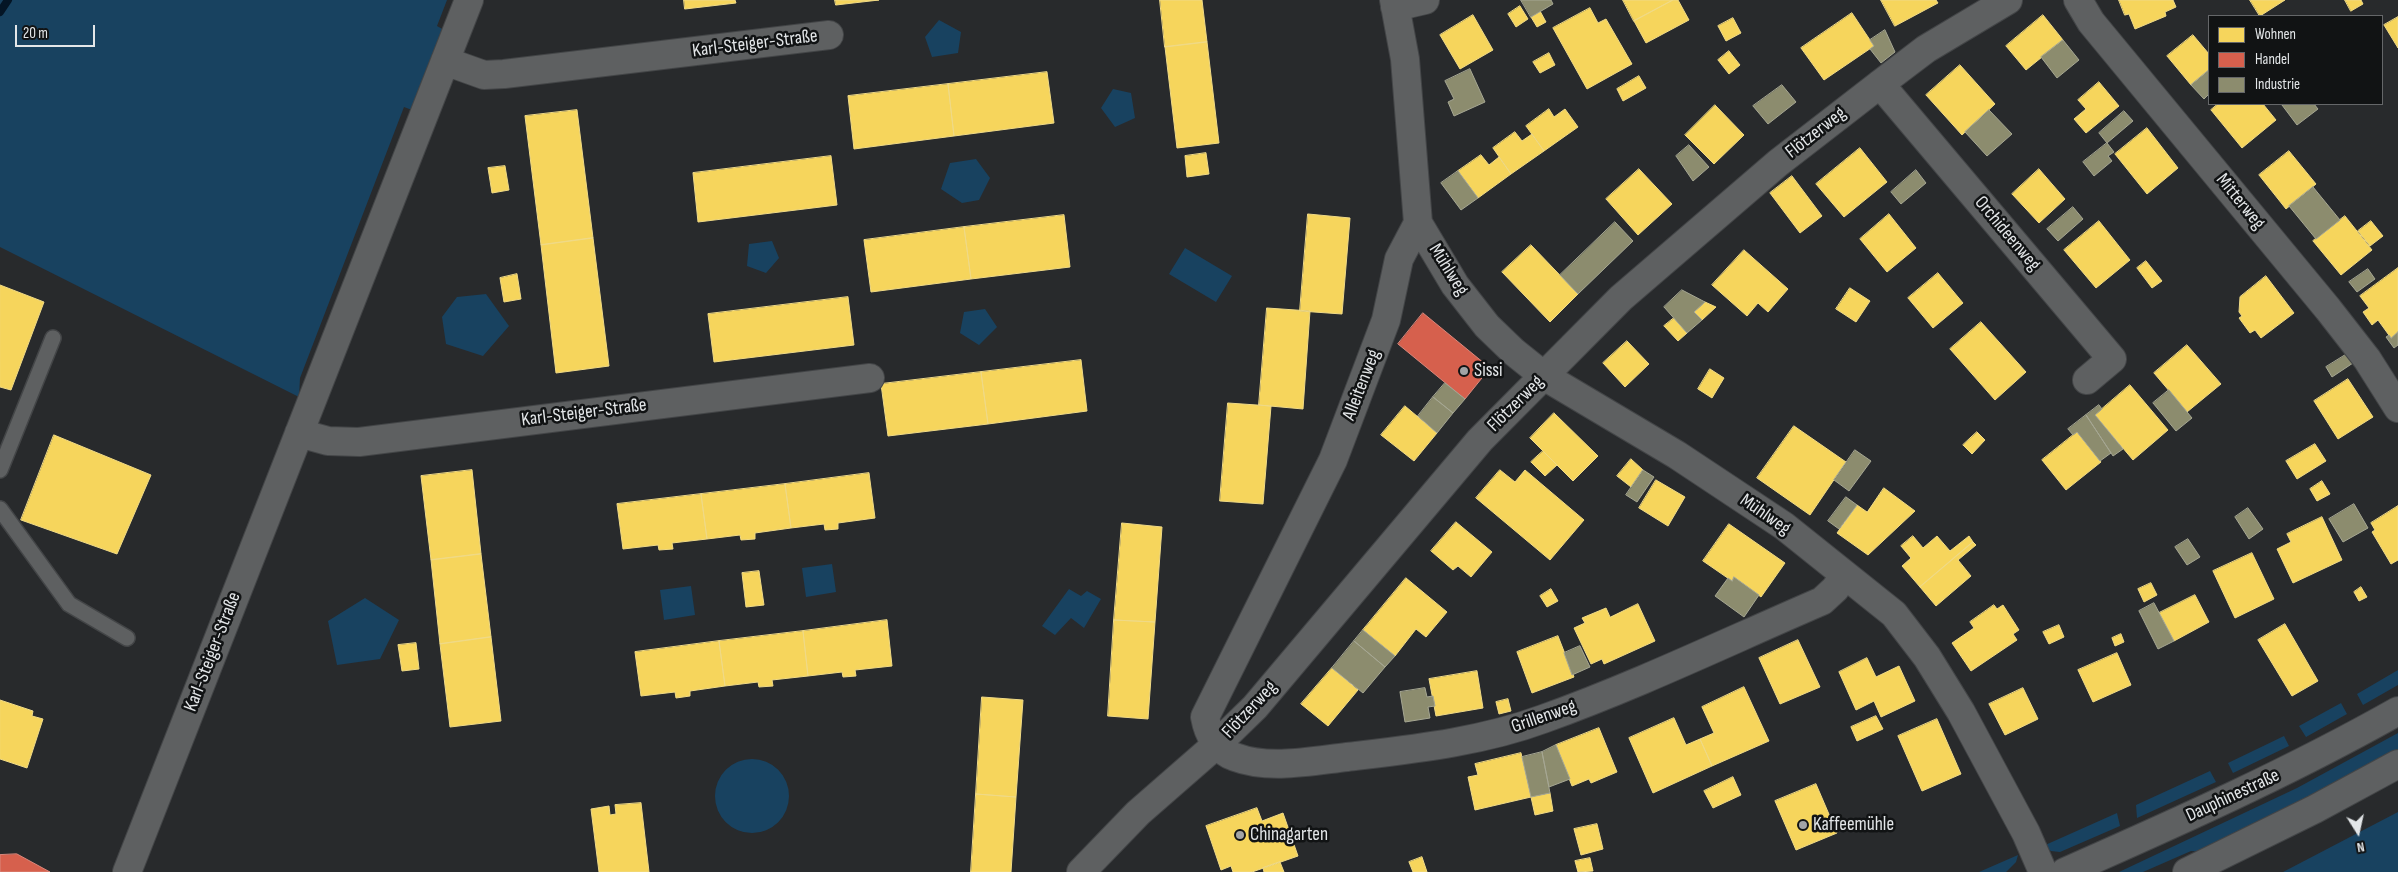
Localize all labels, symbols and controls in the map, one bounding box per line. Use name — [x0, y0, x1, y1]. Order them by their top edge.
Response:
scale bar — [18, 15, 98, 47]
legend — [2208, 15, 2383, 105]
text: 20 m — [23, 24, 48, 43]
street label: Karl-Steiger-Straße — [691, 25, 819, 63]
text: Wohnen — [2255, 25, 2296, 44]
text: Handel — [2255, 50, 2290, 69]
text: Industrie — [2255, 75, 2300, 94]
street label: Flötzerweg — [1781, 102, 1851, 164]
street label: Mitterweg — [2211, 169, 2269, 235]
street label: Orchideenweg — [1969, 192, 2045, 276]
street label: Mühlweg — [1423, 240, 1473, 300]
street label: Alleitenweg — [1338, 346, 1386, 424]
place label: Sissi — [1474, 360, 1503, 382]
marker: Sissi — [1458, 365, 1470, 377]
street label: Flötzerweg — [1483, 371, 1549, 437]
street label: Karl-Steiger-Straße — [520, 394, 648, 432]
street label: Mühlweg — [1735, 489, 1795, 541]
street label: Karl-Steiger-Straße — [180, 589, 246, 715]
street label: Flötzerweg — [1218, 677, 1282, 743]
street label: Grillenweg — [1509, 695, 1579, 739]
street label: Dauphinestraße — [2183, 764, 2283, 828]
north arrow — [2333, 807, 2383, 857]
place label: Kaffeemühle — [1813, 814, 1894, 836]
marker: Kaffeemühle — [1797, 819, 1809, 831]
place label: Chinagarten — [1250, 824, 1328, 846]
marker: Chinagarten — [1234, 829, 1246, 841]
text: N — [2356, 838, 2366, 856]

